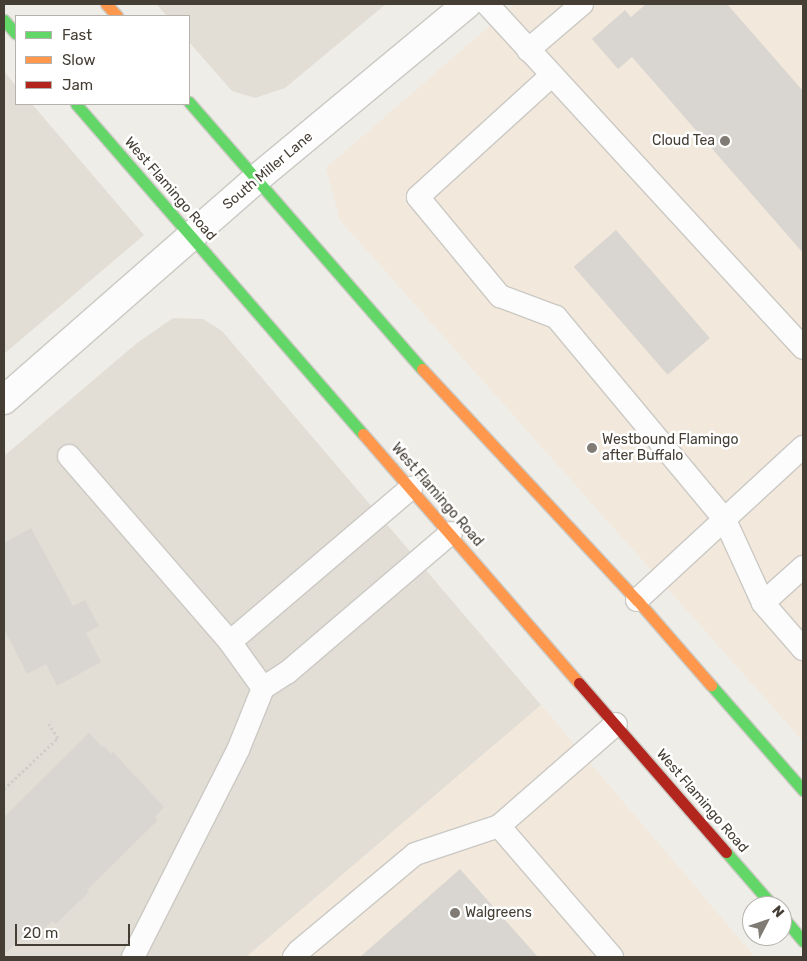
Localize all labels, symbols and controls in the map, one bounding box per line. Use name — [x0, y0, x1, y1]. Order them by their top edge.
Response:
legend — [15, 15, 190, 105]
text: Fast — [62, 26, 92, 44]
text: Slow — [62, 51, 95, 69]
text: Jam — [62, 76, 93, 94]
street label: South Miller Lane — [220, 128, 316, 214]
place label: Cloud Tea — [652, 133, 715, 149]
street label: West Flamingo Road — [121, 134, 219, 244]
marker: Cloud Tea — [719, 135, 731, 147]
place label: Westbound Flamingo after Buffalo — [602, 432, 738, 464]
street label: West Flamingo Road — [388, 440, 486, 550]
marker: Westbound Flamingo after Buffalo — [586, 442, 598, 454]
street label: West Flamingo Road — [653, 746, 751, 856]
north arrow — [742, 896, 792, 946]
text: N — [768, 902, 788, 921]
place label: Walgreens — [465, 905, 532, 921]
marker: Walgreens — [449, 907, 461, 919]
scale bar — [18, 914, 132, 946]
text: 20 m — [23, 924, 58, 942]

